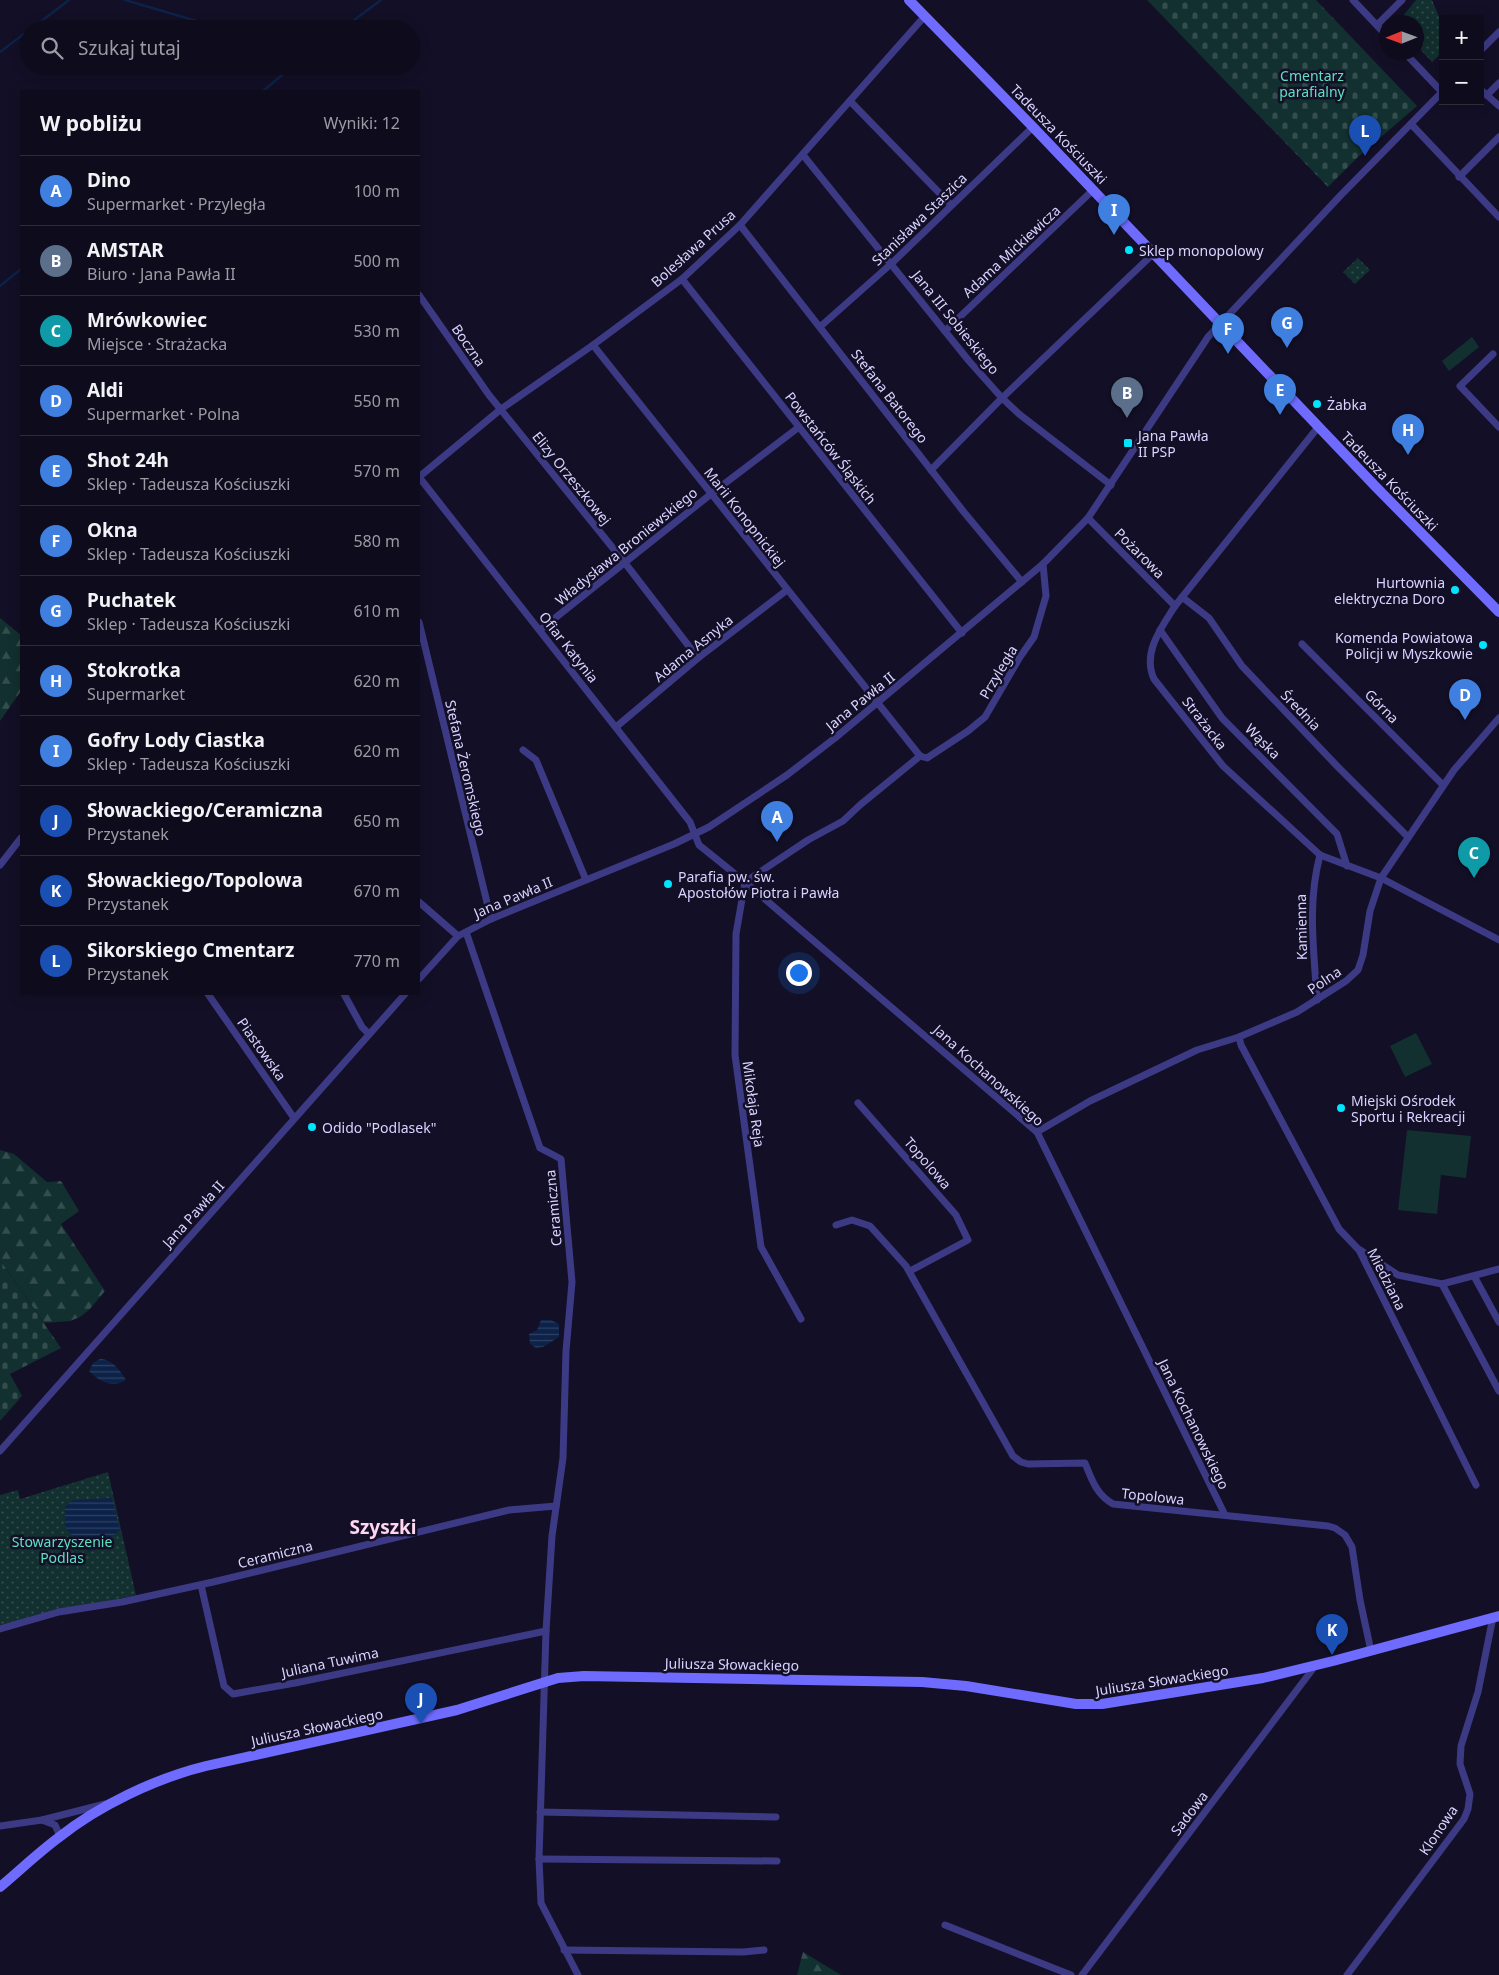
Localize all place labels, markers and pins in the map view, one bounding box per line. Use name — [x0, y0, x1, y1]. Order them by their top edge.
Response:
pin: L — [1349, 115, 1381, 156]
pin: I — [1098, 194, 1130, 235]
place label: Sklep monopolowy — [1139, 241, 1264, 260]
marker: Sklep monopolowy — [1123, 244, 1135, 256]
pin: G — [1271, 307, 1303, 348]
pin: F — [1212, 313, 1244, 354]
pin: E — [1264, 374, 1296, 415]
pin: B — [1111, 377, 1143, 418]
place label: Żabka — [1327, 395, 1367, 414]
marker: Żabka — [1311, 398, 1323, 410]
pin: H — [1392, 414, 1424, 455]
place label: Jana Pawła II PSP — [1136, 426, 1209, 461]
marker: Jana Pawła II PSP — [1122, 437, 1134, 449]
place label: Hurtownia elektryczna Doro — [1334, 573, 1445, 608]
marker: Hurtownia elektryczna Doro — [1449, 584, 1461, 596]
place label: Komenda Powiatowa Policji w Myszkowie — [1335, 628, 1473, 663]
marker: Komenda Powiatowa Policji w Myszkowie — [1477, 639, 1489, 651]
pin: D — [1449, 679, 1481, 720]
pin: A — [761, 801, 793, 842]
pin: C — [1458, 837, 1490, 878]
place label: Parafia pw. św. Apostołów Piotra i Pawła — [678, 867, 839, 902]
marker: Parafia pw. św. Apostołów Piotra i Pawła — [662, 878, 674, 890]
place label: Miejski Ośrodek Sportu i Rekreacji — [1351, 1091, 1465, 1126]
marker: Miejski Ośrodek Sportu i Rekreacji — [1335, 1102, 1347, 1114]
place label: Odido "Podlasek" — [322, 1118, 436, 1137]
marker: Odido "Podlasek" — [306, 1121, 318, 1133]
pin: K — [1316, 1614, 1348, 1655]
pin: J — [405, 1683, 437, 1724]

